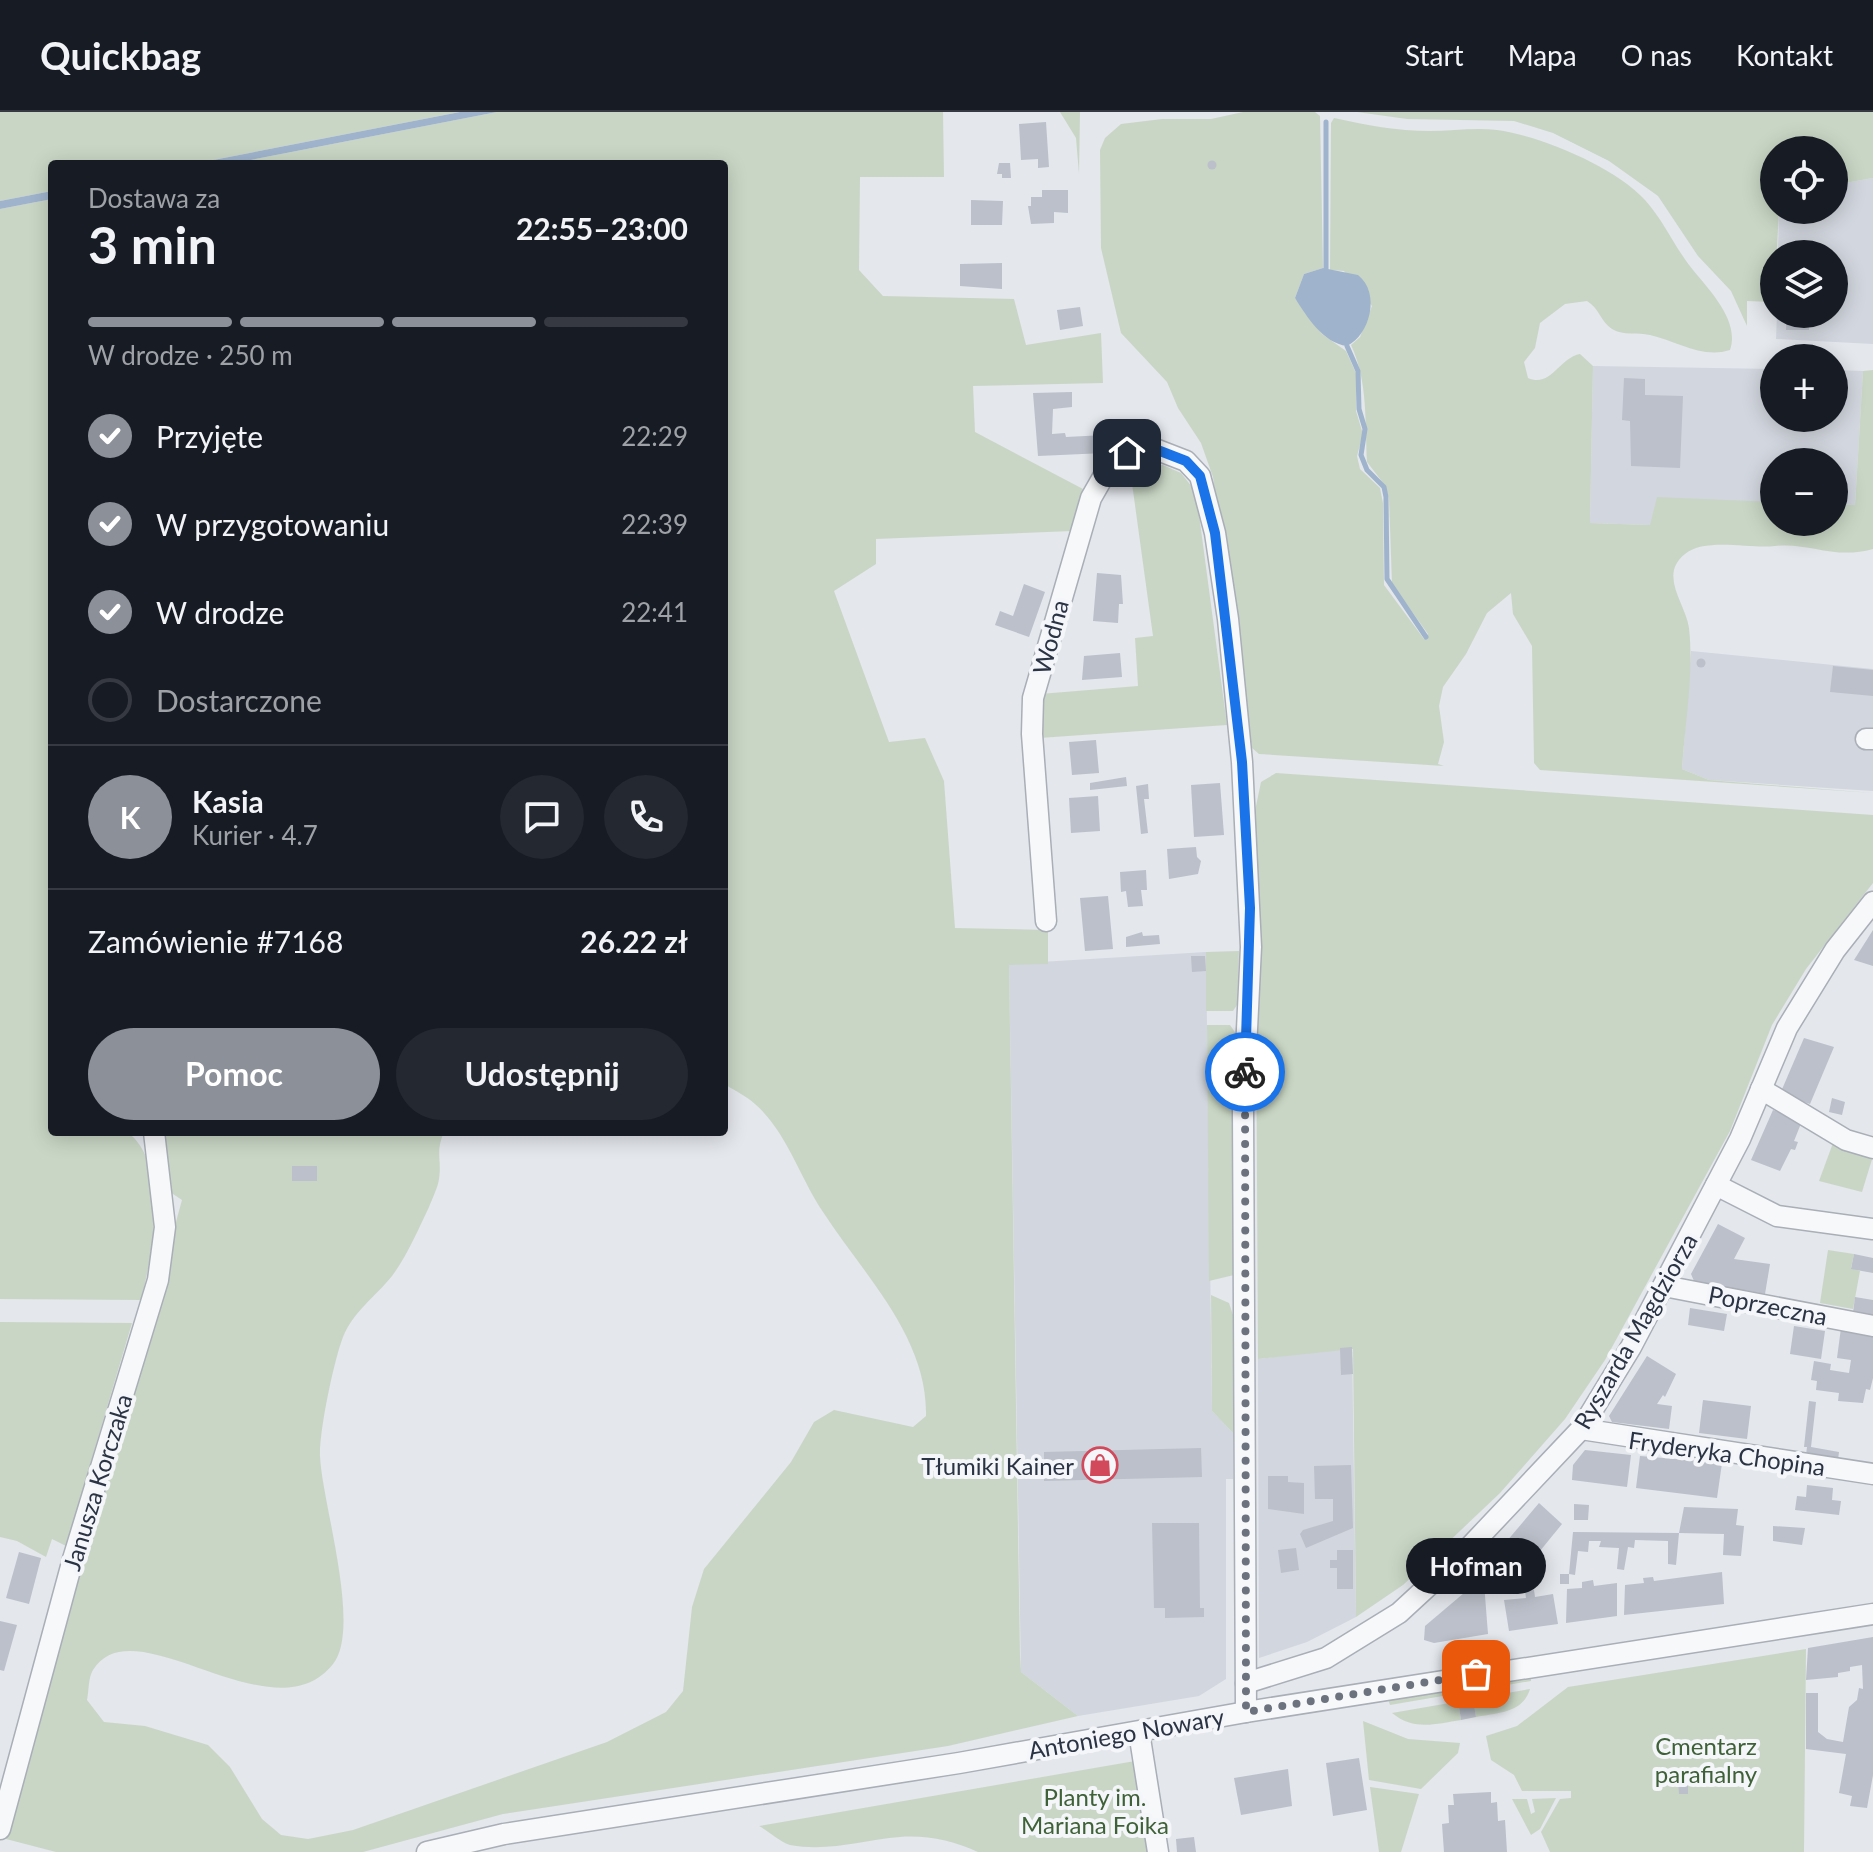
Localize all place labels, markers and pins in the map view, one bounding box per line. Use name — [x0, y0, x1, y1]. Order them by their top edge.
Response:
pin — [1093, 419, 1161, 487]
shop icon: Tłumiki Kainer — [1081, 1446, 1119, 1484]
place label: Tłumiki Kainer — [921, 1451, 1074, 1480]
callout: Hofman — [1406, 1538, 1546, 1594]
pin — [1442, 1640, 1510, 1708]

